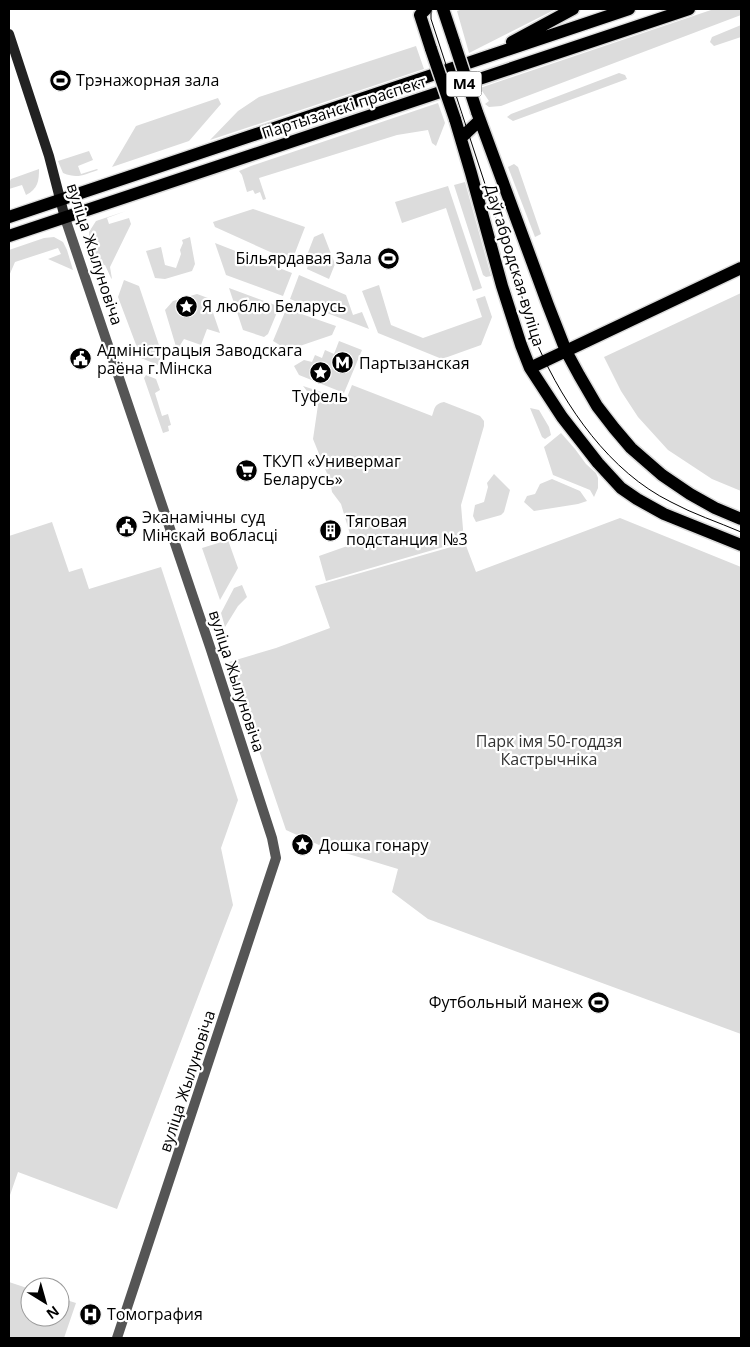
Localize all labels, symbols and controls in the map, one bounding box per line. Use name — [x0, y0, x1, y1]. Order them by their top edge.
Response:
sports icon: Трэнажорная зала — [48, 68, 72, 92]
place label: Трэнажорная зала — [76, 69, 219, 91]
street label: Партызанскі праспект — [259, 70, 430, 144]
road number: М4 — [446, 72, 482, 96]
street label: вуліца Жылуновіча — [62, 180, 128, 328]
street label: Даўгабродская вуліца — [480, 181, 550, 349]
sports icon: Більярдавая Зала — [376, 246, 400, 270]
place label: Більярдавая Зала — [235, 247, 372, 269]
place icon: Я люблю Беларусь — [174, 294, 198, 318]
place label: Я люблю Беларусь — [202, 295, 347, 317]
place label: Адміністрацыя Заводскага раёна г.Мінска — [97, 339, 302, 379]
public building icon: Адміністрацыя Заводскага раёна г.Мінска — [69, 347, 93, 371]
metro station icon: Партызанская — [331, 351, 355, 375]
place label: Партызанская — [359, 352, 470, 374]
place icon: Туфель — [308, 360, 332, 384]
place label: Туфель — [292, 385, 348, 407]
place label: ТКУП «Универмаг Беларусь» — [263, 450, 401, 490]
supermarket icon: ТКУП «Универмаг Беларусь» — [235, 458, 259, 482]
place label: Эканамічны суд Мінскай вобласці — [142, 506, 278, 546]
place label: Тяговая подстанция №3 — [346, 510, 468, 550]
public building icon: Эканамічны суд Мінскай вобласці — [114, 514, 138, 538]
building icon: Тяговая подстанция №3 — [318, 518, 342, 542]
street label: вуліца Жылуновіча — [204, 607, 270, 755]
park label: Парк імя 50-годдзя Кастрычніка — [476, 730, 622, 770]
place icon: Дошка гонару — [291, 833, 315, 857]
place label: Дошка гонару — [319, 834, 429, 856]
sports icon: Футбольный манеж — [587, 990, 611, 1014]
place label: Футбольный манеж — [429, 991, 583, 1013]
street label: вуліца Жылуновіча — [154, 1007, 220, 1155]
north arrow — [20, 1277, 70, 1327]
text: N — [43, 1302, 63, 1324]
hospital icon: Томография — [79, 1302, 103, 1326]
place label: Томография — [107, 1303, 203, 1325]

